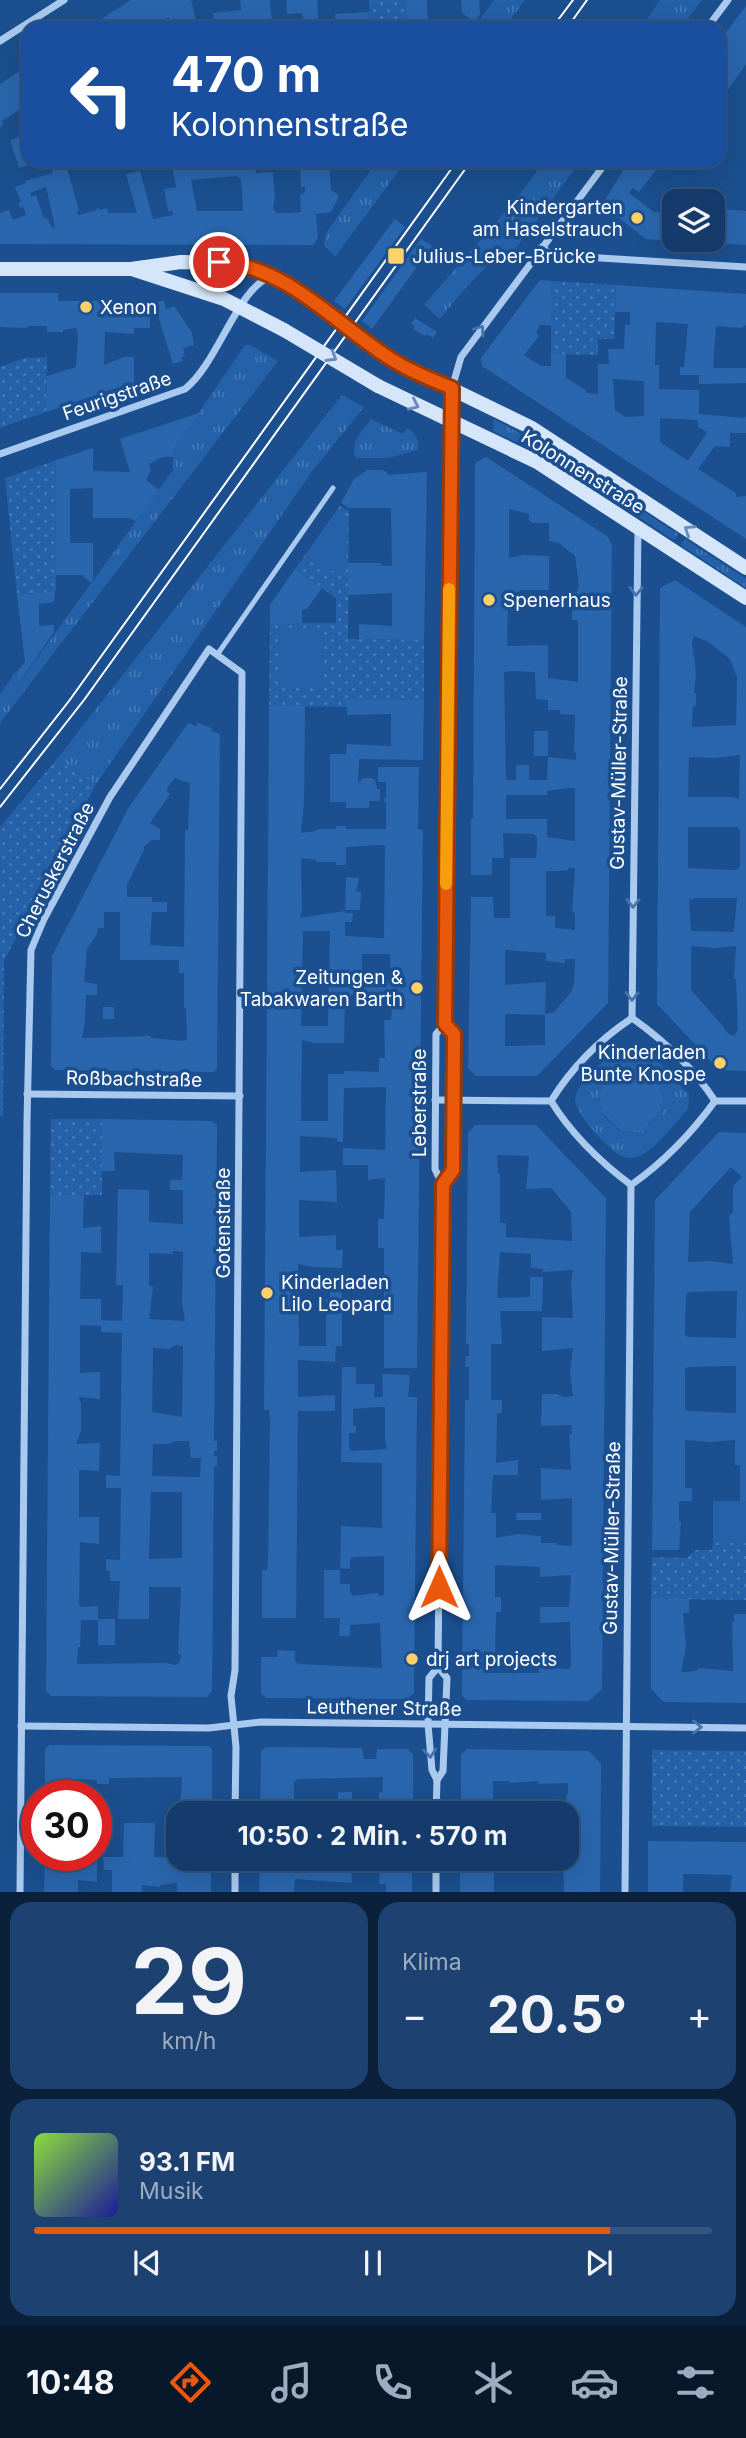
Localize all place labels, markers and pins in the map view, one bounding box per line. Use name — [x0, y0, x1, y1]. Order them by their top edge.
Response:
place label: Kindergarten am Haselstrauch — [472, 196, 623, 241]
marker: Kindergarten am Haselstrauch — [629, 210, 645, 226]
pin — [189, 232, 249, 292]
place label: Julius-Leber-Brücke — [412, 245, 596, 268]
marker: Julius-Leber-Brücke — [386, 246, 406, 266]
place label: Xenon — [100, 296, 157, 319]
marker: Xenon — [78, 299, 94, 315]
place label: Spenerhaus — [503, 589, 611, 612]
marker: Spenerhaus — [481, 592, 497, 608]
place label: Zeitungen & Tabakwaren Barth — [240, 966, 403, 1011]
marker: Zeitungen & Tabakwaren Barth — [409, 980, 425, 996]
place label: Kinderladen Bunte Knospe — [581, 1041, 706, 1086]
marker: Kinderladen Bunte Knospe — [712, 1055, 728, 1071]
place label: Kinderladen Lilo Leopard — [281, 1271, 392, 1316]
marker: Kinderladen Lilo Leopard — [259, 1285, 275, 1301]
place label: drj art projects — [426, 1648, 557, 1671]
marker: drj art projects — [404, 1651, 420, 1667]

